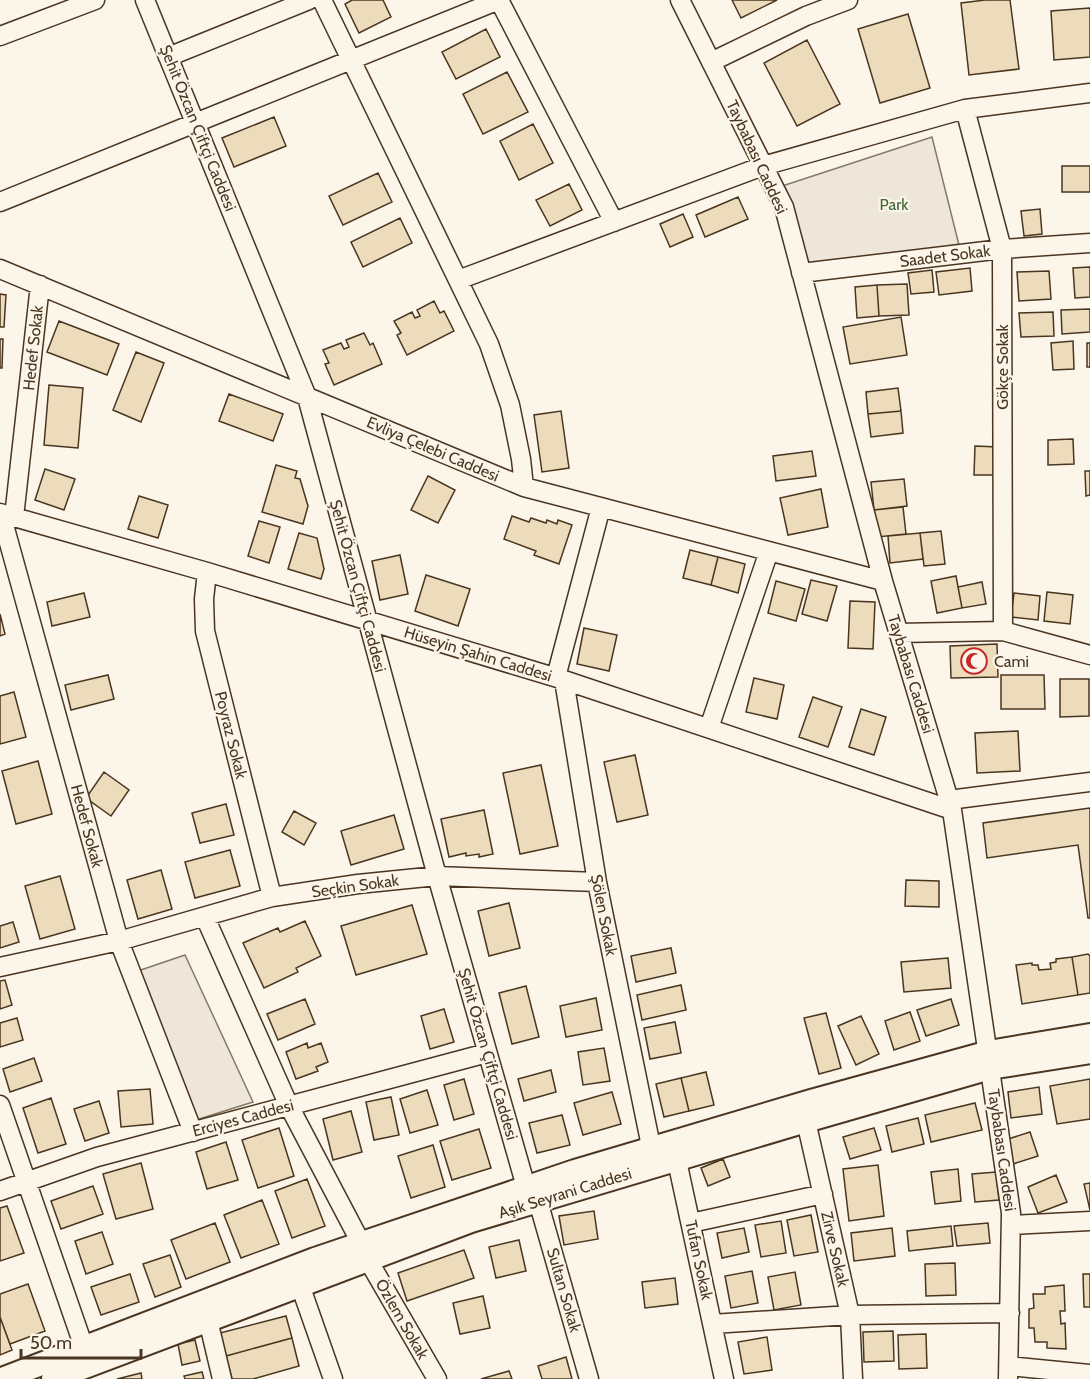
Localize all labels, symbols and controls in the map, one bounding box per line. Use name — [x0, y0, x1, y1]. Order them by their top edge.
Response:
street label: Şehit Özcan Çiftçi Caddesi — [156, 42, 240, 214]
street label: Taybabası Caddesi — [722, 97, 792, 217]
park label: Park — [880, 195, 909, 214]
street label: Saadet Sokak — [899, 241, 992, 271]
street label: Hedef Sokak — [19, 304, 47, 391]
street label: Gökçe Sokak — [993, 324, 1012, 410]
street label: Evliya Çelebi Caddesi — [364, 413, 502, 485]
street label: Şehit Özcan Çiftçi Caddesi — [326, 498, 390, 674]
street label: Taybabası Caddesi — [884, 612, 938, 736]
street label: Hüseyin Şahin Caddesi — [402, 622, 554, 686]
mosque icon: Cami — [959, 646, 989, 676]
place label: Cami — [994, 652, 1029, 671]
street label: Poyraz Sokak — [211, 689, 251, 782]
street label: Hedef Sokak — [67, 782, 107, 870]
street label: Seçkin Sokak — [310, 870, 401, 902]
street label: Şölen Sokak — [587, 873, 621, 958]
street label: Şehit Özcan Çiftçi Caddesi — [454, 966, 522, 1142]
street label: Taybabası Caddesi — [984, 1088, 1020, 1212]
street label: Erciyes Caddesi — [190, 1095, 296, 1141]
street label: Aşık Seyrani Caddesi — [496, 1164, 634, 1222]
street label: Zirve Sokak — [817, 1209, 853, 1289]
street label: Tufan Sokak — [681, 1218, 717, 1302]
street label: Sultan Sokak — [543, 1246, 585, 1335]
street label: Özlem Sokak — [371, 1276, 433, 1363]
scale bar — [21, 1322, 141, 1360]
text: 50 m — [30, 1332, 72, 1354]

